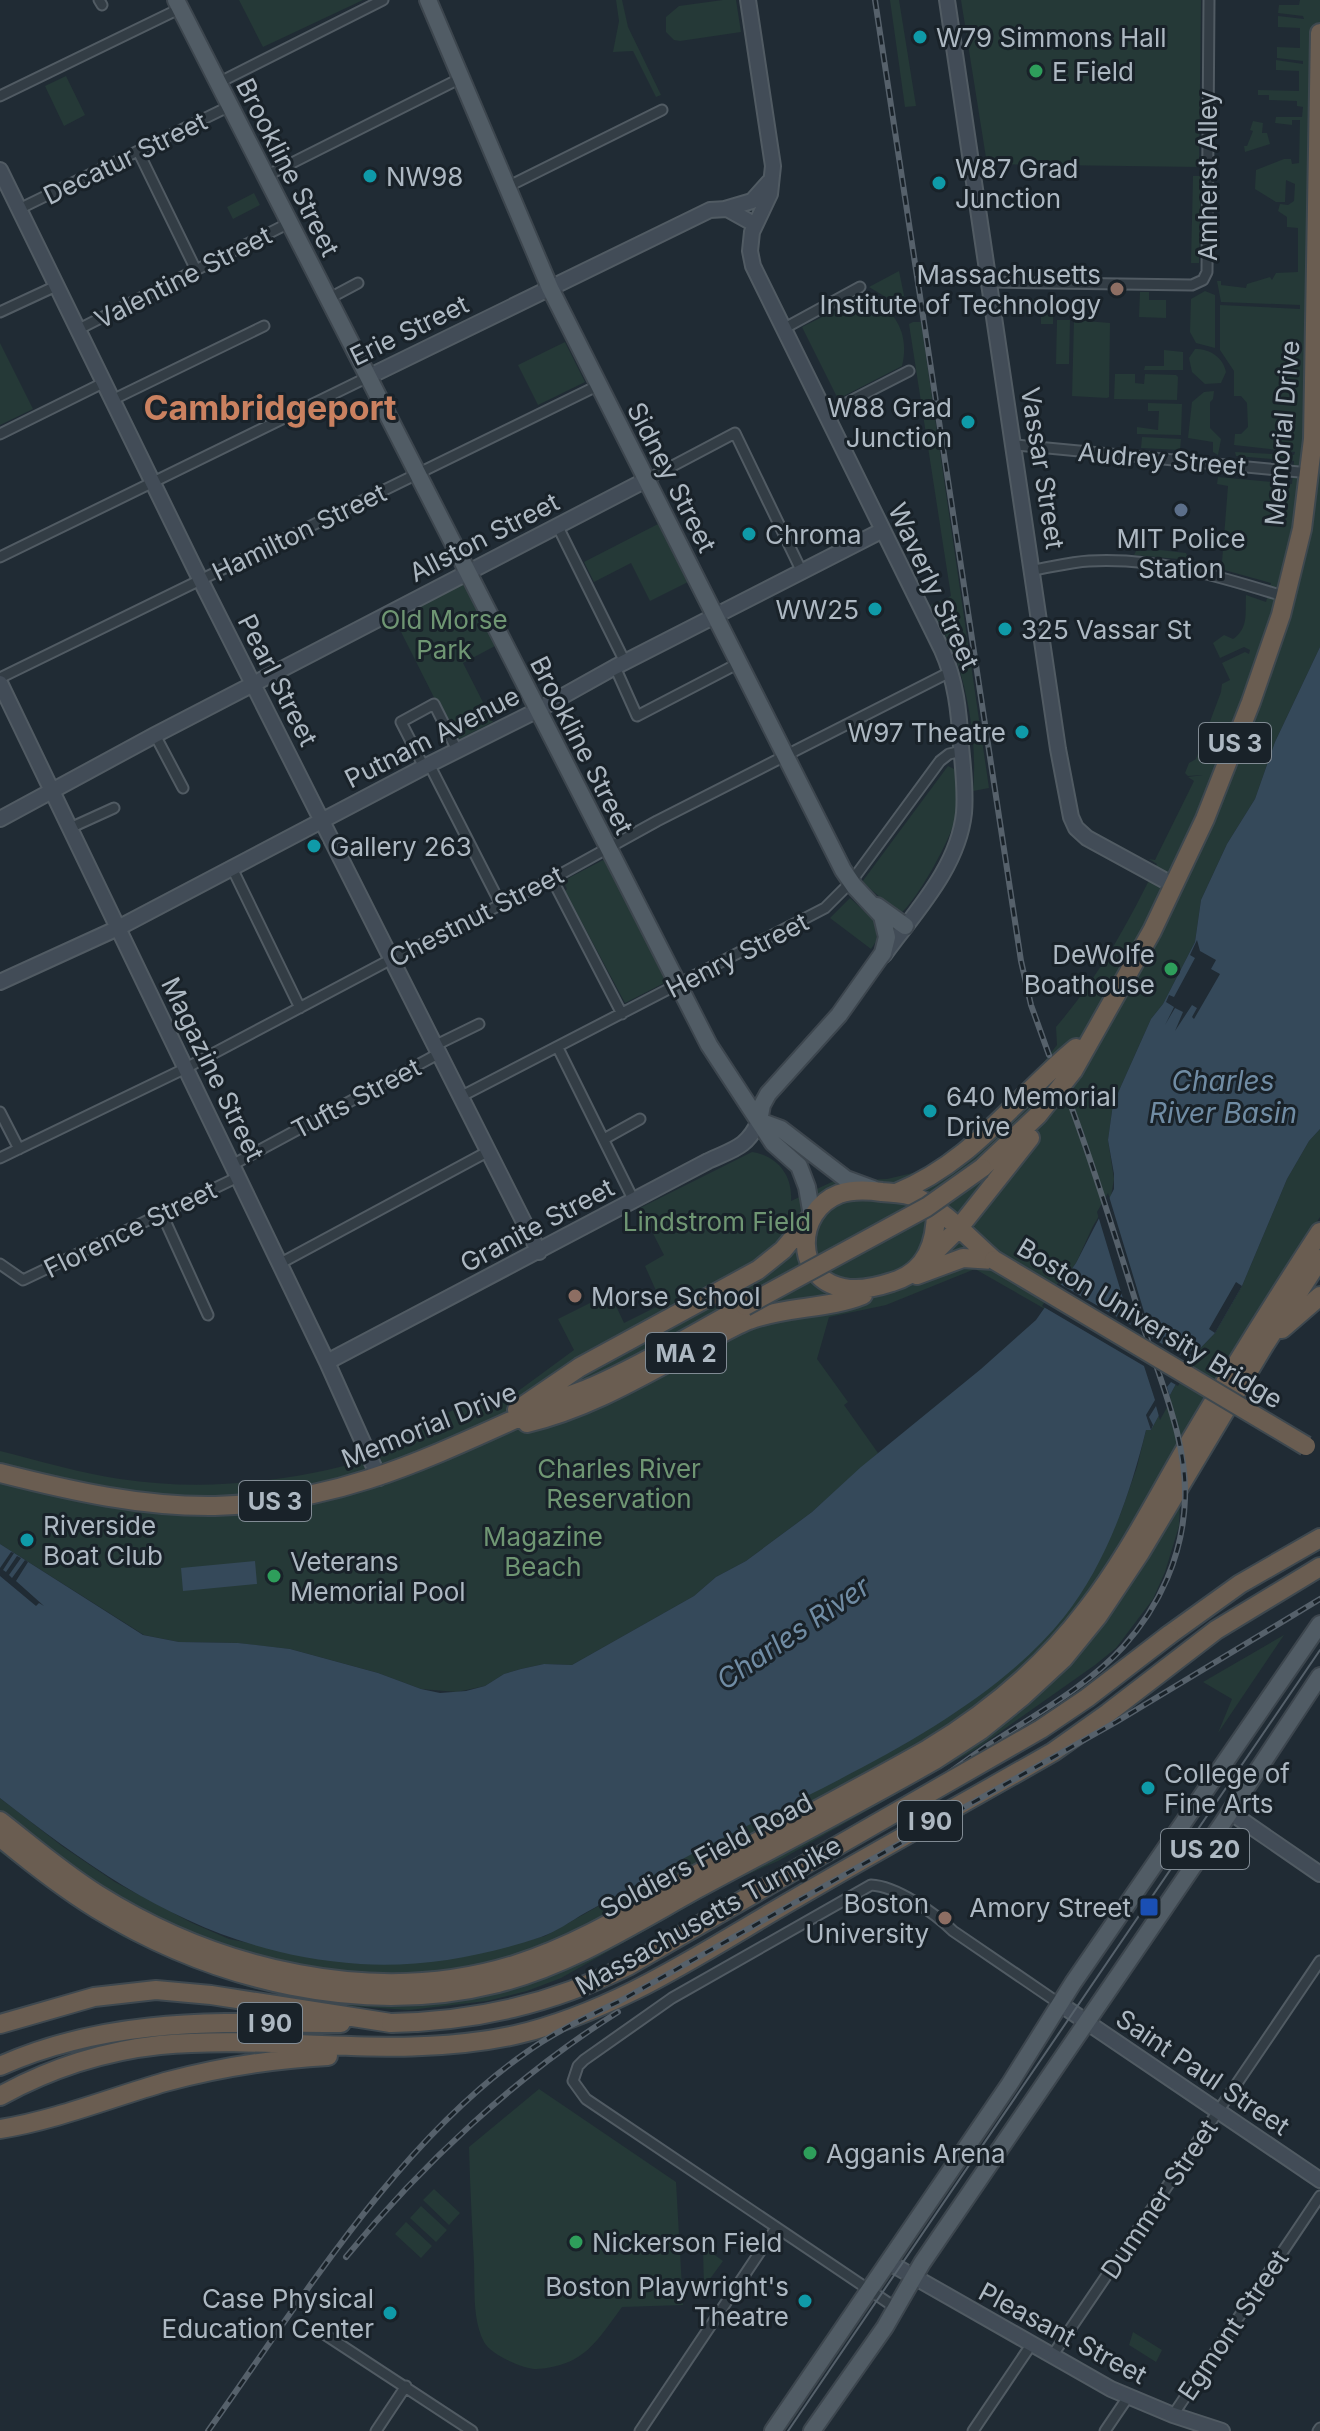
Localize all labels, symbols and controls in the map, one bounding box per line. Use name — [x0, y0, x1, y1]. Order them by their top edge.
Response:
place label: W79 Simmons Hall — [936, 22, 1167, 53]
marker: W79 Simmons Hall — [911, 28, 929, 46]
place label: E Field — [1052, 56, 1134, 87]
marker: E Field — [1027, 62, 1045, 80]
street label: Brookline Street — [230, 73, 346, 261]
street label: Amherst Alley — [1192, 91, 1223, 261]
street label: Decatur Street — [38, 105, 212, 211]
place label: W87 Grad Junction — [955, 153, 1078, 214]
place label: NW98 — [386, 161, 463, 192]
marker: NW98 — [361, 167, 379, 185]
marker: W87 Grad Junction — [930, 174, 948, 192]
street label: Valentine Street — [90, 219, 276, 335]
place label: Massachusetts Institute of Technology — [819, 259, 1101, 320]
marker: Massachusetts Institute of Technology — [1108, 280, 1126, 298]
street label: Erie Street — [345, 288, 473, 372]
street label: Memorial Drive — [1258, 339, 1306, 527]
street label: Vassar Street — [1015, 385, 1071, 551]
district label: Cambridgeport — [143, 387, 397, 428]
place label: W88 Grad Junction — [827, 392, 952, 453]
street label: Sidney Street — [621, 397, 723, 557]
marker: W88 Grad Junction — [959, 413, 977, 431]
street label: Audrey Street — [1077, 436, 1247, 482]
street label: Hamilton Street — [207, 477, 391, 587]
street label: Allston Street — [404, 486, 564, 588]
street label: Waverly Street — [882, 498, 986, 674]
marker: MIT Police Station — [1172, 501, 1190, 519]
place label: Chroma — [765, 519, 862, 550]
place label: MIT Police Station — [1116, 523, 1246, 584]
marker: Chroma — [740, 525, 758, 543]
place label: WW25 — [775, 594, 859, 625]
marker: WW25 — [866, 600, 884, 618]
park label: Old Morse Park — [380, 604, 508, 665]
street label: Pearl Street — [232, 609, 324, 751]
place label: 325 Vassar St — [1021, 614, 1192, 645]
marker: 325 Vassar St — [996, 620, 1014, 638]
street label: Brookline Street — [524, 651, 640, 839]
street label: Putnam Avenue — [339, 680, 525, 794]
place label: W97 Theatre — [848, 717, 1006, 748]
marker: W97 Theatre — [1013, 723, 1031, 741]
road number: US 3 — [1199, 723, 1271, 763]
place label: Gallery 263 — [330, 831, 472, 862]
marker: Gallery 263 — [305, 837, 323, 855]
street label: Chestnut Street — [384, 859, 568, 973]
street label: Henry Street — [661, 906, 813, 1004]
place label: DeWolfe Boathouse — [1024, 939, 1155, 1000]
marker: DeWolfe Boathouse — [1162, 960, 1180, 978]
street label: Magazine Street — [155, 972, 271, 1166]
street label: Tufts Street — [286, 1051, 426, 1145]
water label: Charles River Basin — [1149, 1064, 1297, 1130]
place label: 640 Memorial Drive — [946, 1081, 1117, 1142]
marker: 640 Memorial Drive — [921, 1102, 939, 1120]
street label: Granite Street — [455, 1172, 619, 1278]
street label: Florence Street — [39, 1174, 221, 1284]
park label: Lindstrom Field — [623, 1206, 811, 1237]
street label: Boston University Bridge — [1012, 1231, 1288, 1415]
place label: Morse School — [591, 1281, 760, 1312]
marker: Morse School — [566, 1287, 584, 1305]
road number: MA 2 — [646, 1333, 726, 1373]
street label: Memorial Drive — [337, 1376, 521, 1474]
park label: Charles River Reservation — [537, 1453, 701, 1514]
road number: US 3 — [239, 1481, 311, 1521]
place label: Riverside Boat Club — [43, 1510, 163, 1571]
park label: Magazine Beach — [483, 1521, 603, 1582]
marker: Riverside Boat Club — [18, 1531, 36, 1549]
place label: Veterans Memorial Pool — [290, 1546, 466, 1607]
marker: Veterans Memorial Pool — [265, 1567, 283, 1585]
water label: Charles River — [710, 1569, 877, 1697]
place label: College of Fine Arts — [1164, 1758, 1290, 1819]
marker: College of Fine Arts — [1139, 1779, 1157, 1797]
street label: Soldiers Field Road — [595, 1786, 817, 1924]
road number: I 90 — [898, 1801, 962, 1841]
street label: Massachusetts Turnpike — [570, 1829, 846, 2001]
road number: US 20 — [1161, 1829, 1249, 1869]
place label: Boston University — [805, 1888, 929, 1949]
place label: Amory Street — [969, 1892, 1131, 1923]
marker: Amory Street — [1138, 1896, 1160, 1918]
marker: Boston University — [936, 1909, 954, 1927]
road number: I 90 — [238, 2003, 302, 2043]
street label: Saint Paul Street — [1110, 2003, 1296, 2141]
street label: Dummer Street — [1094, 2114, 1224, 2284]
place label: Agganis Arena — [826, 2138, 1006, 2169]
marker: Agganis Arena — [801, 2144, 819, 2162]
place label: Nickerson Field — [592, 2227, 782, 2258]
marker: Nickerson Field — [567, 2233, 585, 2251]
street label: Egmont Street — [1171, 2244, 1295, 2406]
place label: Boston Playwright's Theatre — [545, 2271, 789, 2332]
street label: Pleasant Street — [974, 2276, 1152, 2390]
place label: Case Physical Education Center — [162, 2283, 374, 2344]
marker: Boston Playwright's Theatre — [796, 2292, 814, 2310]
marker: Case Physical Education Center — [381, 2304, 399, 2322]

